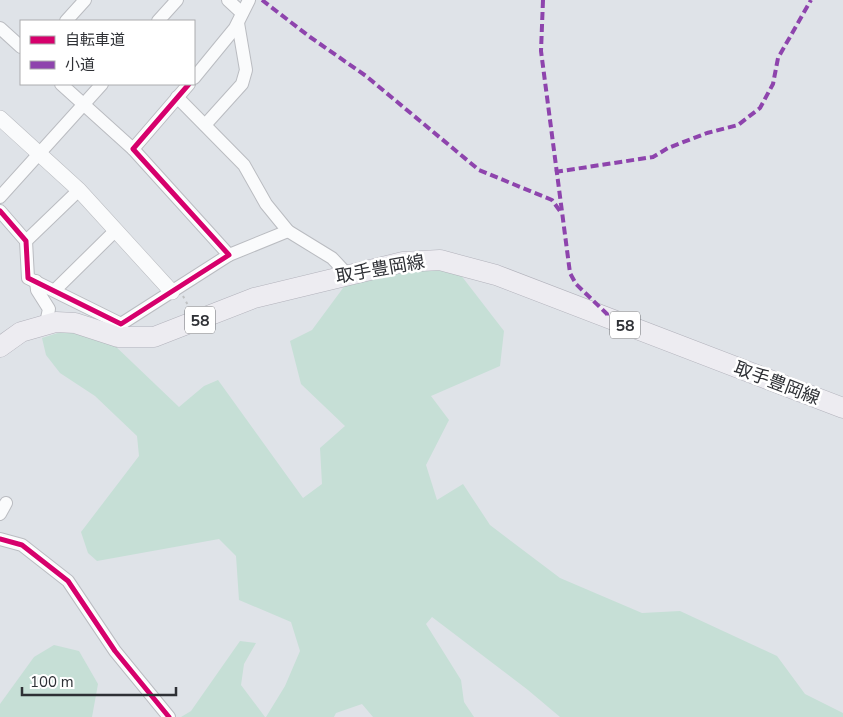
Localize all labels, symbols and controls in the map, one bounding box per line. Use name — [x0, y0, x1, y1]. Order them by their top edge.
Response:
legend — [20, 20, 195, 85]
text: 自転車道 — [65, 30, 125, 50]
text: 小道 — [65, 55, 95, 75]
street label: 取手豊岡線 — [334, 249, 426, 289]
road number: 58 — [185, 306, 215, 334]
road number: 58 — [610, 312, 640, 338]
street label: 取手豊岡線 — [731, 356, 823, 410]
scale bar — [22, 664, 176, 696]
text: 100 m — [30, 672, 74, 692]

